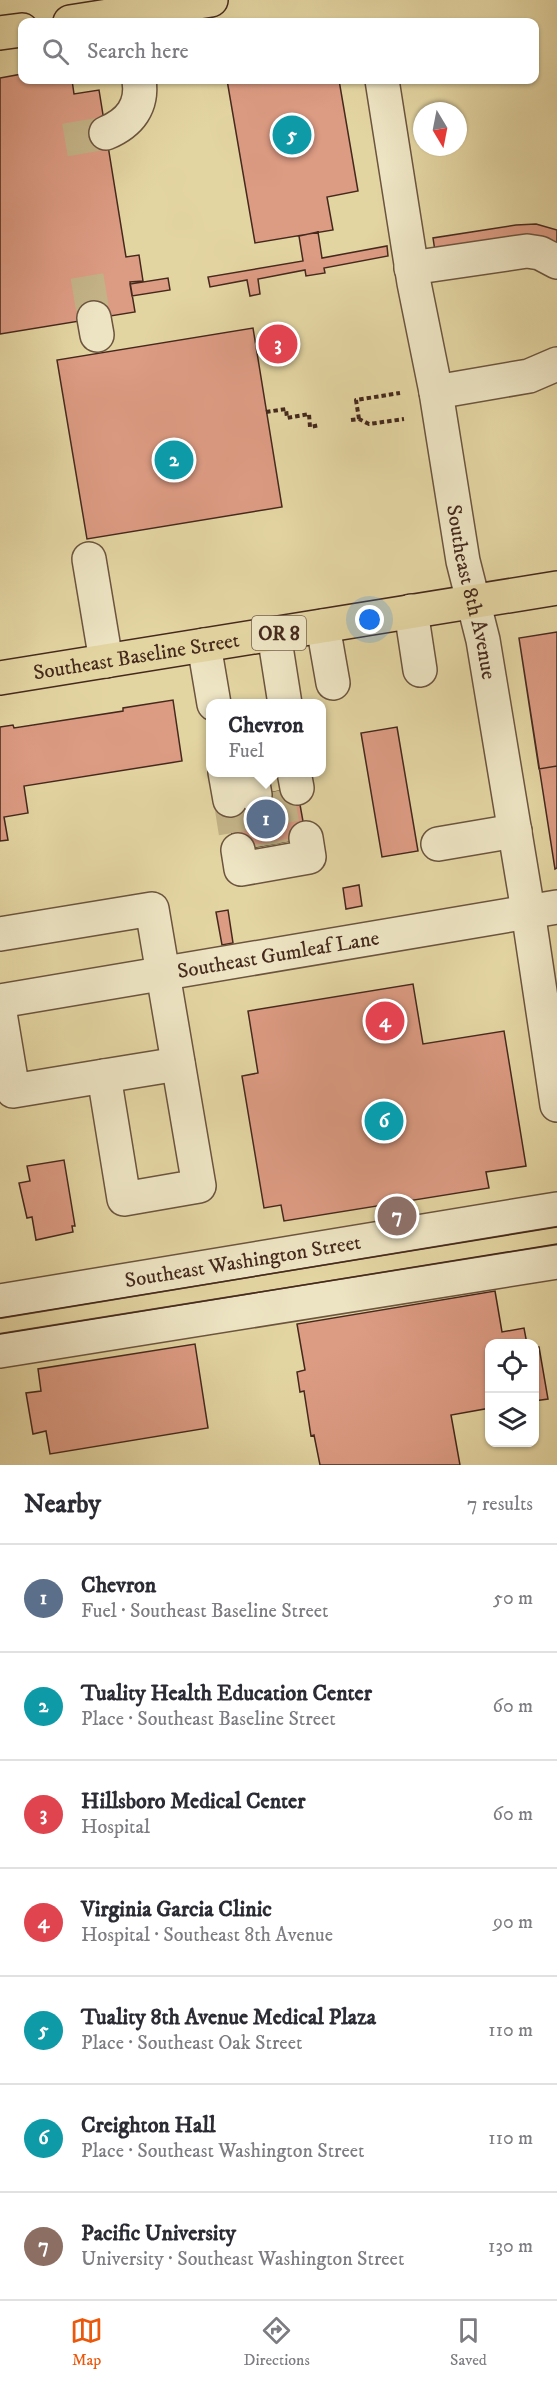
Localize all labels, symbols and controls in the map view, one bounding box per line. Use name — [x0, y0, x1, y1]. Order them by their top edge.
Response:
search box — [18, 18, 539, 84]
icon: search — [39, 35, 72, 68]
text: Search here — [87, 38, 189, 65]
north arrow — [413, 102, 467, 156]
pin: 5 — [272, 112, 312, 158]
pin: 3 — [258, 322, 298, 366]
pin: 2 — [154, 438, 194, 482]
street label: Southeast 8th Avenue — [440, 503, 501, 682]
your location — [355, 605, 384, 634]
road number: OR 8 — [252, 616, 306, 650]
street label: Southeast Baseline Street — [31, 627, 242, 686]
popup — [206, 699, 326, 777]
text: Chevron — [228, 712, 304, 739]
text: Fuel — [228, 739, 264, 764]
pin: 1 — [246, 796, 286, 842]
street label: Southeast Gumleaf Lane — [175, 925, 381, 985]
pin: 4 — [366, 998, 404, 1044]
pin: 6 — [364, 1098, 404, 1144]
pin: 7 — [378, 1194, 416, 1238]
street label: Southeast Washington Street — [123, 1230, 363, 1294]
map controls — [485, 1339, 539, 1447]
button: locate — [485, 1339, 539, 1393]
button: layers — [485, 1393, 539, 1447]
text: Nearby — [24, 1488, 101, 1521]
text: 7 results — [467, 1492, 533, 1517]
text: Chevron — [81, 1572, 156, 1599]
text: 1 — [40, 1586, 47, 1611]
text: 50 m — [493, 1586, 533, 1611]
text: Fuel · Southeast Baseline Street — [81, 1599, 328, 1624]
text: Tuality Health Education Center — [81, 1680, 372, 1707]
text: 2 — [39, 1694, 48, 1719]
text: 60 m — [493, 1694, 533, 1719]
text: Place · Southeast Baseline Street — [81, 1707, 336, 1732]
text: Hillsboro Medical Center — [81, 1788, 305, 1815]
text: 3 — [40, 1802, 47, 1827]
text: 60 m — [493, 1802, 533, 1827]
text: Hospital — [81, 1815, 150, 1840]
text: Virginia Garcia Clinic — [81, 1896, 272, 1923]
text: 4 — [38, 1910, 49, 1935]
text: 90 m — [493, 1910, 533, 1935]
text: Hospital · Southeast 8th Avenue — [81, 1923, 333, 1948]
text: Tuality 8th Avenue Medical Plaza — [81, 2004, 376, 2031]
text: 5 — [39, 2018, 48, 2043]
text: 110 m — [488, 2018, 533, 2043]
text: Place · Southeast Oak Street — [81, 2031, 302, 2056]
text: Creighton Hall — [81, 2112, 216, 2139]
text: 6 — [38, 2126, 49, 2151]
text: 110 m — [488, 2126, 533, 2151]
text: Place · Southeast Washington Street — [81, 2139, 364, 2164]
text: Pacific University — [81, 2220, 236, 2247]
text: 7 — [38, 2234, 49, 2259]
text: 130 m — [488, 2234, 533, 2259]
text: University · Southeast Washington Street — [81, 2247, 404, 2272]
tab: Map — [70, 2314, 103, 2370]
tab: Directions — [243, 2314, 310, 2370]
tab: Saved — [450, 2314, 487, 2370]

